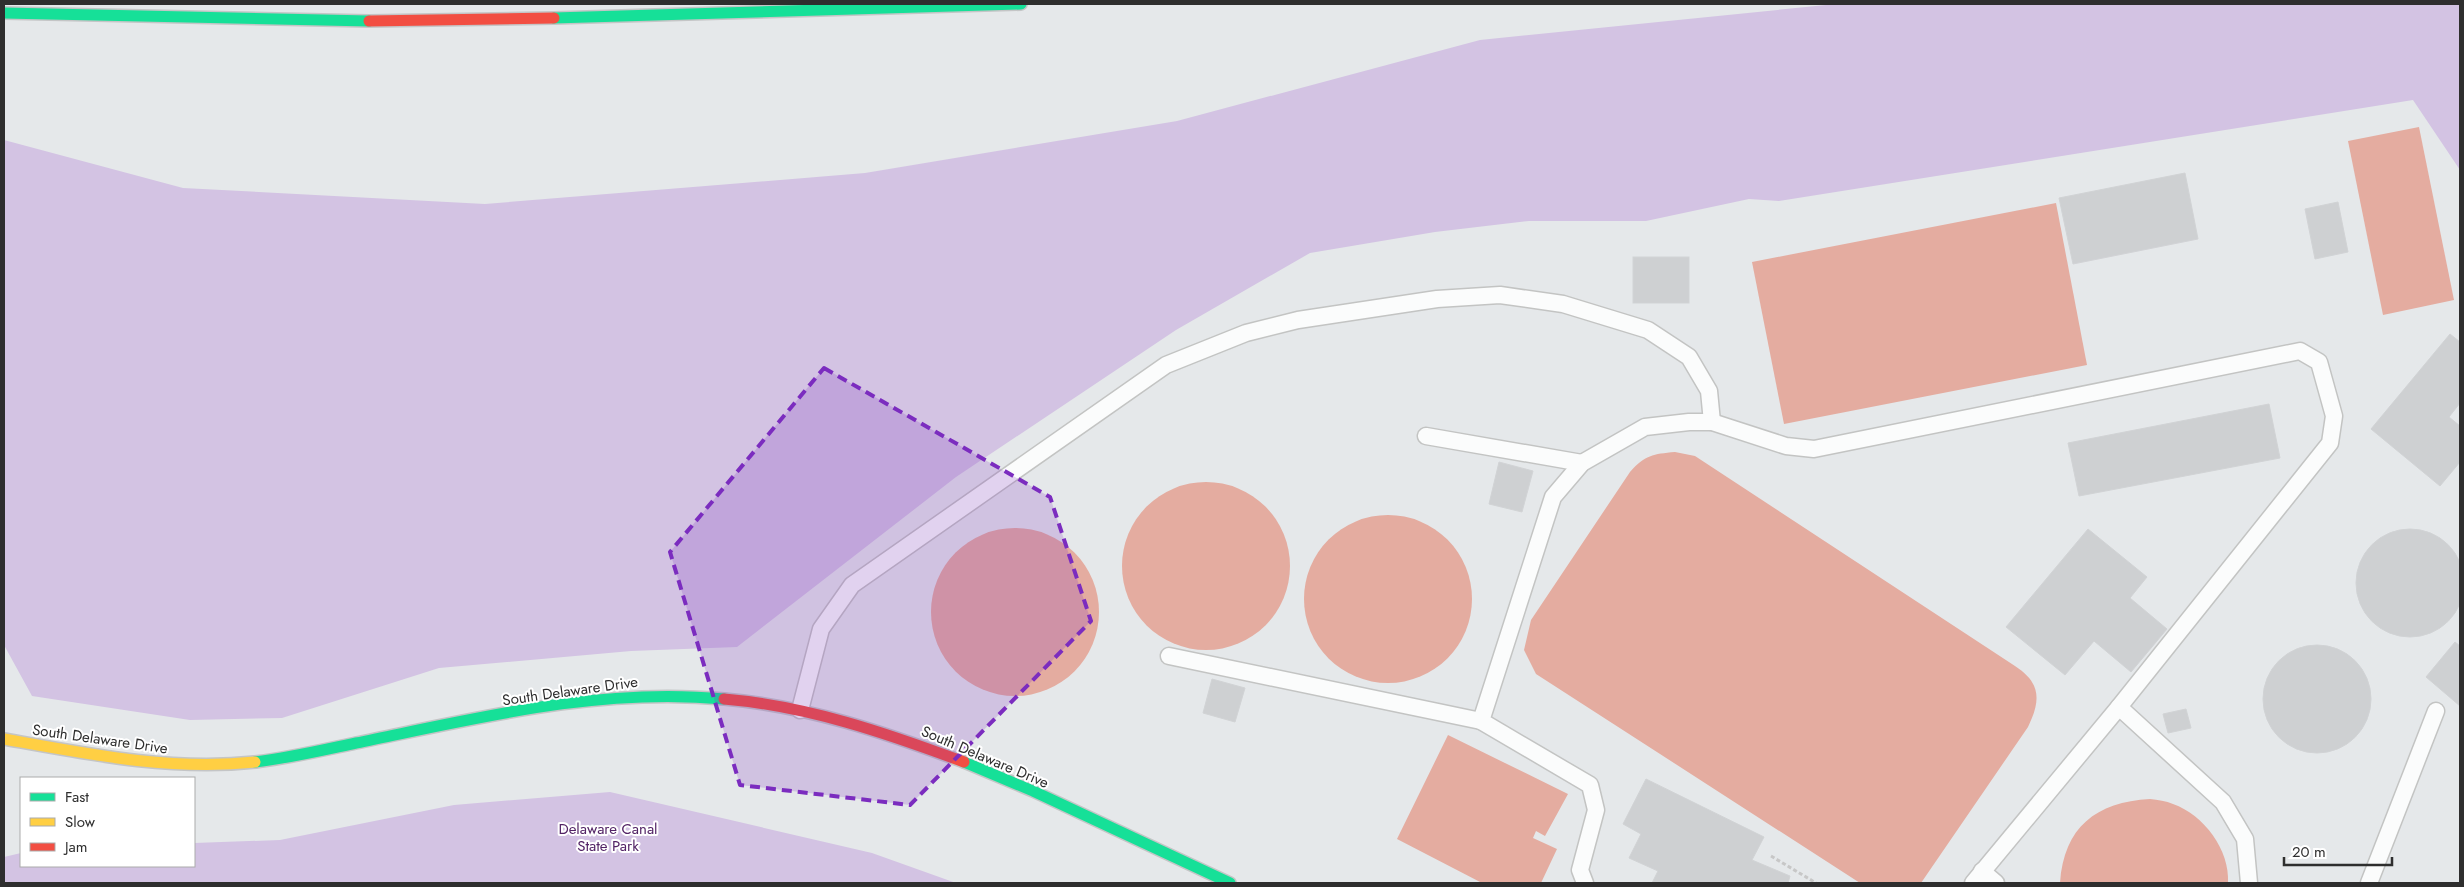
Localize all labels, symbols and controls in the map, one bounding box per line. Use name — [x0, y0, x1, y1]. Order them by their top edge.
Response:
street label: South Delaware Drive — [501, 671, 639, 711]
street label: South Delaware Drive — [31, 719, 169, 759]
street label: South Delaware Drive — [918, 720, 1052, 794]
legend — [20, 777, 195, 867]
text: Fast — [65, 786, 89, 808]
text: Slow — [65, 811, 96, 833]
park label: Delaware Canal State Park — [558, 818, 658, 857]
scale bar — [2284, 834, 2392, 866]
text: Jam — [63, 836, 88, 858]
text: 20 m — [2292, 841, 2326, 863]

